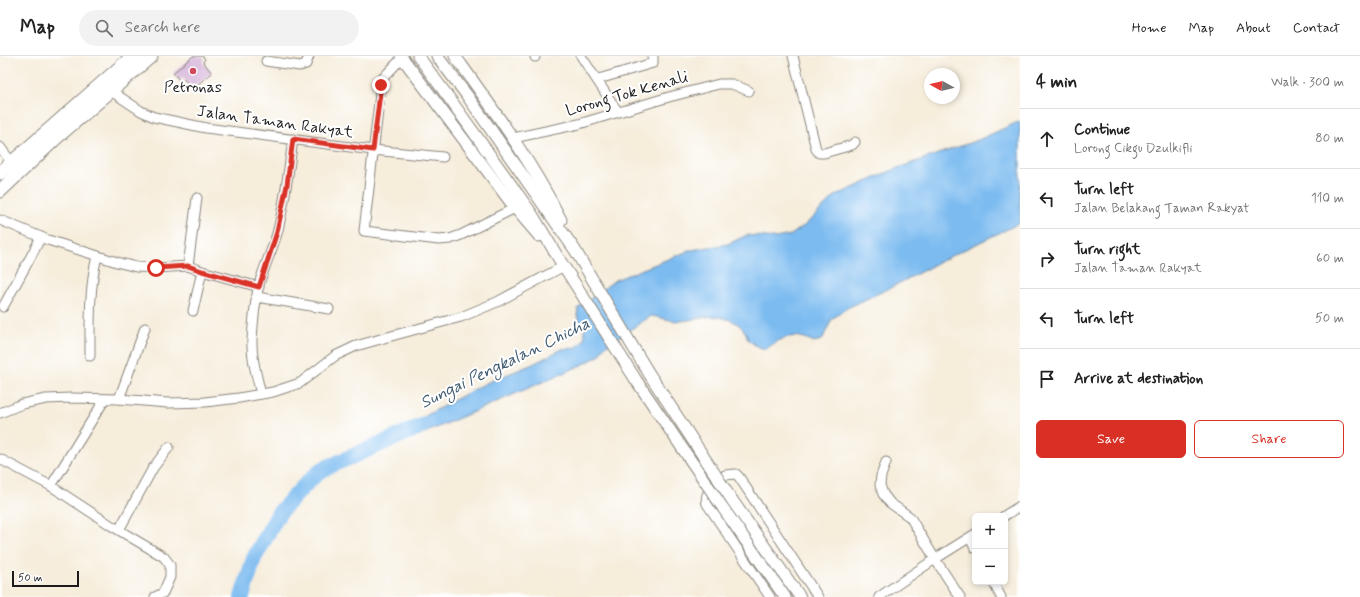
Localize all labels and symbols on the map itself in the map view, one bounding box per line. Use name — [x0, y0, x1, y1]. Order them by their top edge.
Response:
marker: Petronas — [188, 66, 198, 76]
street label: Lorong Tok Kenali — [563, 66, 691, 122]
north arrow — [924, 68, 960, 104]
route end — [372, 76, 390, 94]
place label: Petronas — [164, 77, 222, 98]
street label: Jalan Taman Rakyat — [196, 101, 355, 143]
route start — [147, 259, 165, 277]
water label: Sungai Pengkalan Chicha — [416, 312, 595, 416]
scale bar — [12, 569, 79, 588]

